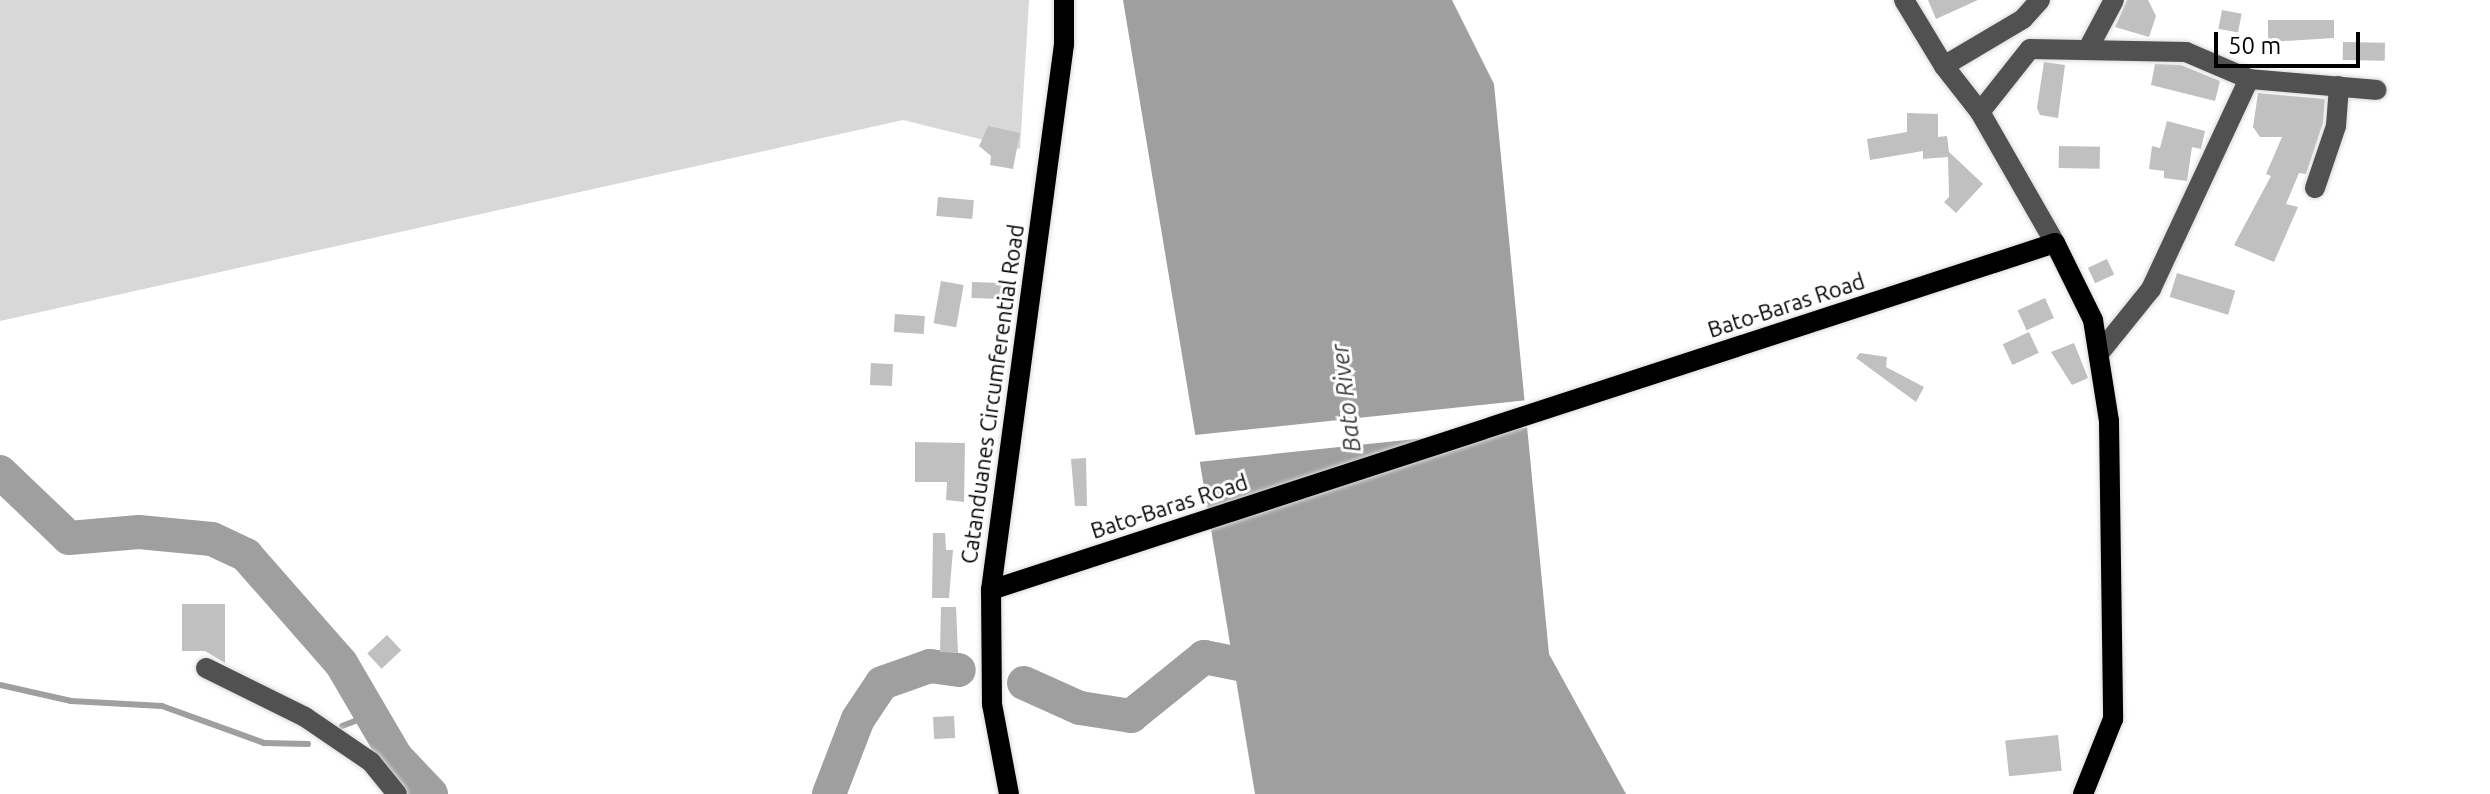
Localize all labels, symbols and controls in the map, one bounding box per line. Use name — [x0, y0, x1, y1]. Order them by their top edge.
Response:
scale bar — [2218, 16, 2364, 66]
text: 50 m — [2228, 32, 2281, 59]
street label: Catanduanes Circumferential Road — [955, 223, 1029, 565]
street label: Bato-Baras Road — [1704, 267, 1868, 343]
water label: Bato River — [1325, 342, 1367, 454]
street label: Bato-Baras Road — [1087, 468, 1251, 544]

